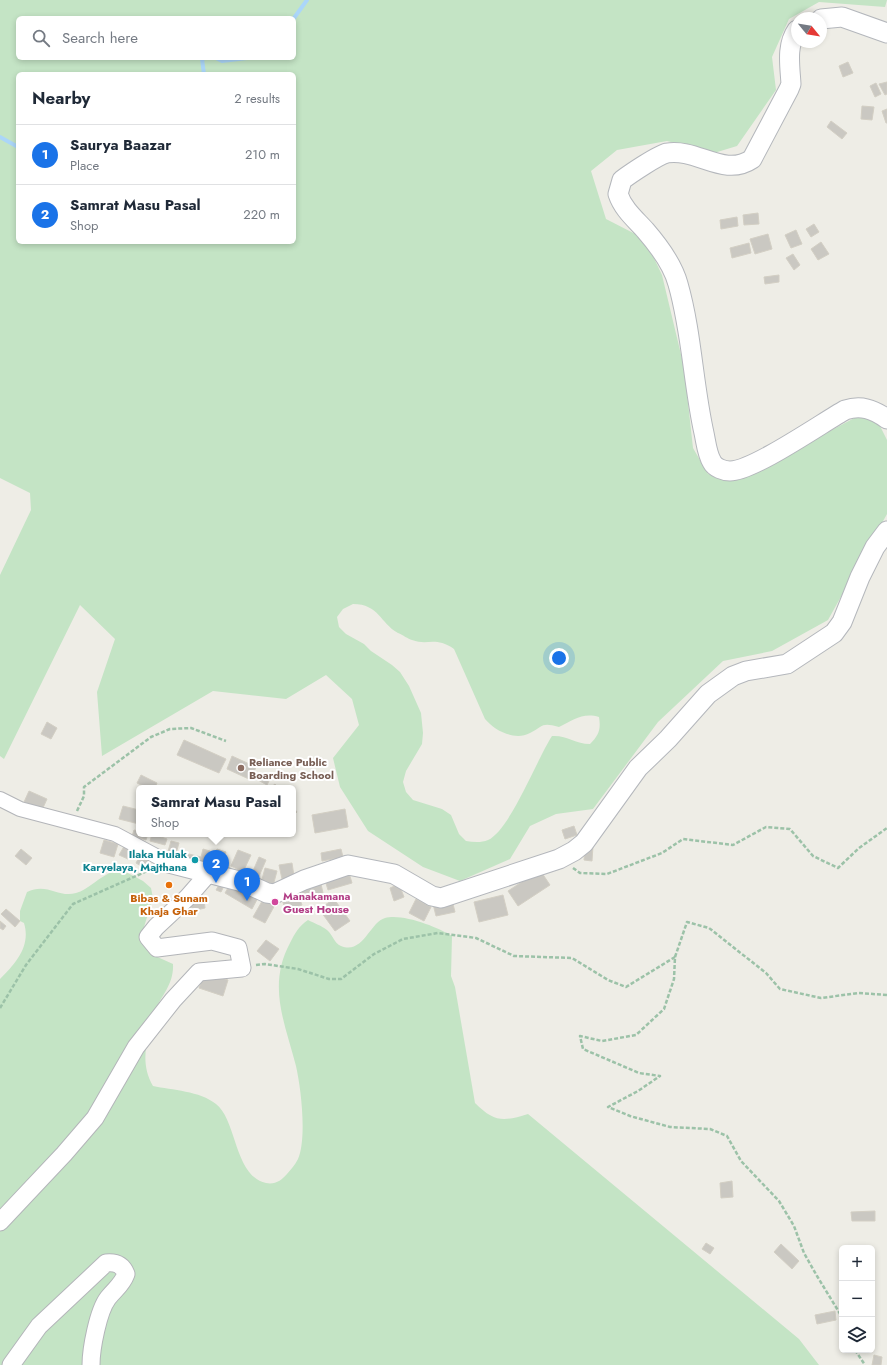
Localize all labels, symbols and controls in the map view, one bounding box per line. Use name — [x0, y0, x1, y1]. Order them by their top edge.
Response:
north arrow — [791, 12, 827, 48]
search box — [16, 16, 296, 60]
icon: search — [30, 27, 52, 49]
text: Search here — [62, 27, 138, 49]
text: Nearby — [32, 86, 90, 110]
text: 2 results — [234, 89, 280, 108]
text: Saurya Baazar — [70, 134, 171, 156]
text: 1 — [42, 145, 48, 164]
text: 210 m — [245, 145, 280, 164]
text: Place — [70, 156, 99, 175]
text: Samrat Masu Pasal — [70, 194, 201, 216]
text: 2 — [41, 205, 49, 224]
text: 220 m — [243, 205, 280, 224]
text: Shop — [70, 216, 98, 235]
your location — [549, 648, 569, 668]
place label: Reliance Public Boarding School — [249, 754, 334, 783]
marker: Reliance Public Boarding School — [236, 763, 246, 773]
popup — [136, 785, 296, 837]
text: Samrat Masu Pasal — [151, 791, 281, 813]
text: Shop — [151, 813, 179, 832]
place label: Ilaka Hulak Karyelaya, Majthana — [83, 846, 188, 875]
pin: 2 — [203, 850, 229, 883]
marker: Ilaka Hulak Karyelaya, Majthana — [190, 855, 200, 865]
pin: 1 — [234, 868, 260, 901]
marker: Bibas & Sunam Khaja Ghar — [164, 880, 174, 890]
place label: Manakamana Guest House — [283, 888, 351, 917]
place label: Bibas & Sunam Khaja Ghar — [130, 890, 208, 919]
marker: Manakamana Guest House — [270, 897, 280, 907]
map controls — [839, 1245, 875, 1353]
button: + — [839, 1245, 875, 1281]
button: − — [839, 1281, 875, 1317]
button: layers — [839, 1317, 875, 1353]

